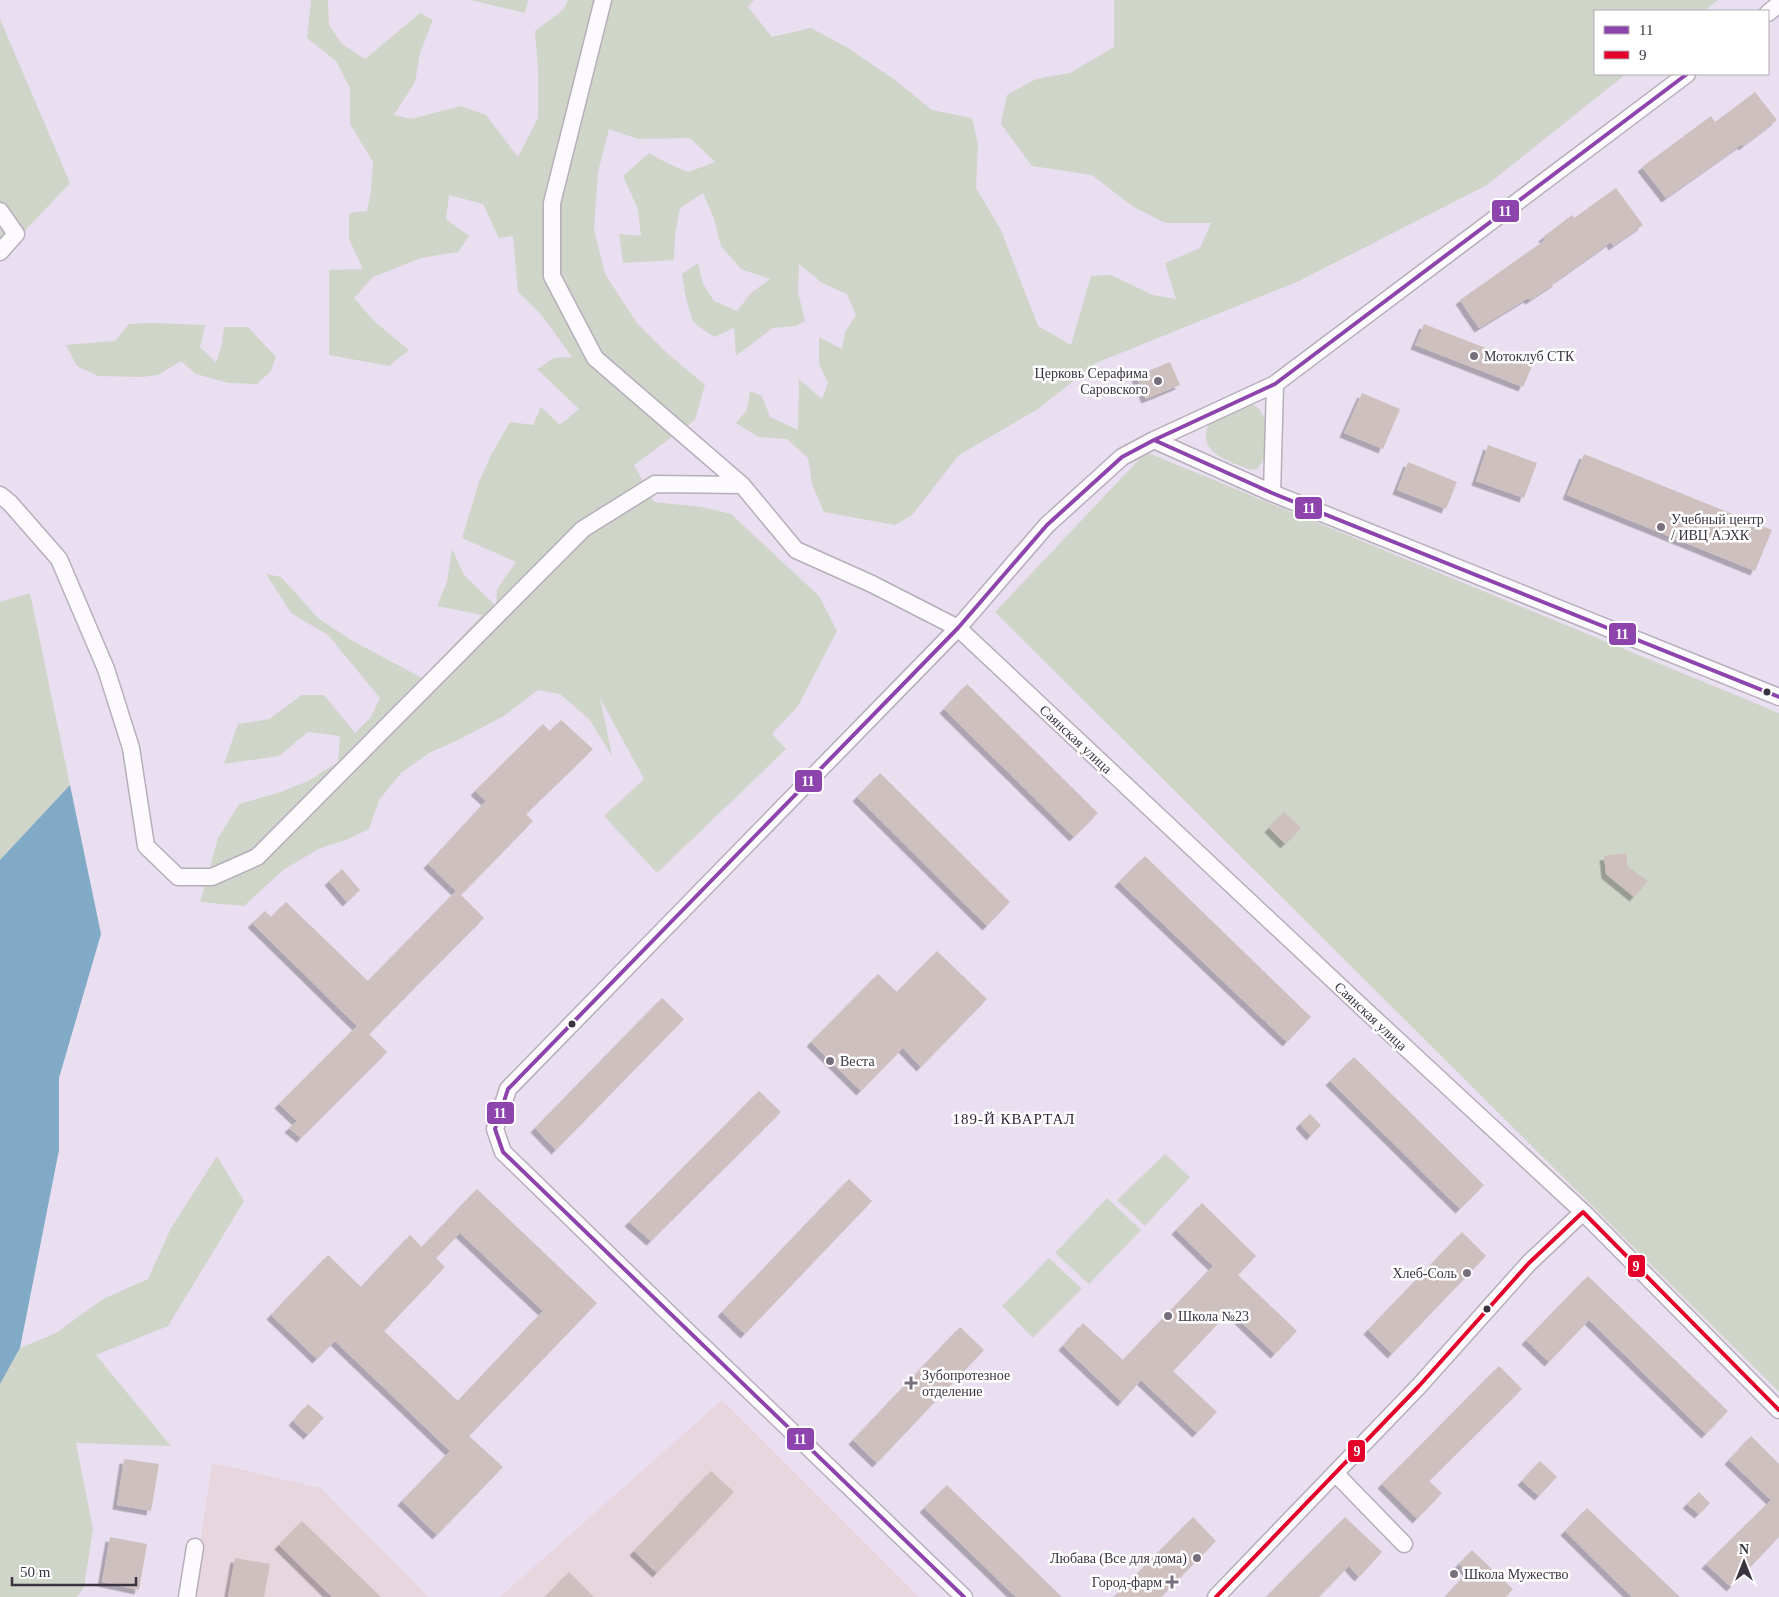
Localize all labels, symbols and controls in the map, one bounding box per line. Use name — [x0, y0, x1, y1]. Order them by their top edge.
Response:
legend — [1594, 10, 1769, 75]
text: 11 — [1639, 22, 1653, 38]
text: 9 — [1639, 47, 1647, 63]
line badge: 11 — [1491, 199, 1520, 223]
text: 11 — [1498, 204, 1512, 219]
place label: Мотоклуб СТК — [1484, 349, 1575, 364]
marker: Мотоклуб СТК — [1468, 350, 1480, 362]
place label: Церковь Серафима Саровского — [1035, 366, 1149, 397]
marker: Церковь Серафима Саровского — [1152, 375, 1164, 387]
line badge: 11 — [1294, 496, 1323, 520]
text: 11 — [1302, 501, 1316, 516]
place label: Учебный центр / ИВЦ АЭХК — [1671, 512, 1764, 543]
marker: Учебный центр / ИВЦ АЭХК — [1655, 521, 1667, 533]
line badge: 11 — [1608, 622, 1637, 646]
text: 11 — [1615, 627, 1629, 642]
unlabelled marker — [1762, 687, 1772, 697]
street label: Саянская улица — [1037, 702, 1115, 777]
line badge: 11 — [794, 769, 823, 793]
text: 11 — [801, 774, 815, 789]
street label: Саянская улица — [1332, 979, 1410, 1054]
unlabelled marker — [567, 1019, 577, 1029]
place label: Веста — [840, 1054, 875, 1069]
marker: Веста — [824, 1055, 836, 1067]
line badge: 11 — [486, 1101, 515, 1125]
text: 11 — [493, 1106, 507, 1121]
district label: 189-Й КВАРТАЛ — [953, 1111, 1075, 1127]
line badge: 9 — [1627, 1254, 1646, 1278]
text: 9 — [1633, 1259, 1640, 1274]
place label: Хлеб-Соль — [1392, 1266, 1457, 1281]
marker: Хлеб-Соль — [1461, 1267, 1473, 1279]
unlabelled marker — [1482, 1304, 1492, 1314]
place label: Школа №23 — [1178, 1309, 1249, 1324]
marker: Школа №23 — [1162, 1310, 1174, 1322]
place label: Зубопротезное отделение — [922, 1368, 1010, 1399]
marker: Зубопротезное отделение — [904, 1376, 918, 1390]
line badge: 11 — [786, 1427, 815, 1451]
text: 11 — [793, 1432, 807, 1447]
line badge: 9 — [1347, 1439, 1366, 1463]
text: 9 — [1354, 1444, 1361, 1459]
north arrow — [1719, 1537, 1769, 1587]
text: N — [1739, 1542, 1749, 1557]
place label: Любава (Все для дома) — [1050, 1551, 1187, 1567]
marker: Любава (Все для дома) — [1191, 1552, 1203, 1564]
scale bar — [12, 1554, 136, 1586]
text: 50 m — [20, 1564, 51, 1580]
place label: Школа Мужество — [1464, 1567, 1569, 1582]
marker: Школа Мужество — [1448, 1568, 1460, 1580]
place label: Город-фарм — [1092, 1575, 1162, 1590]
marker: Город-фарм — [1166, 1576, 1178, 1588]

